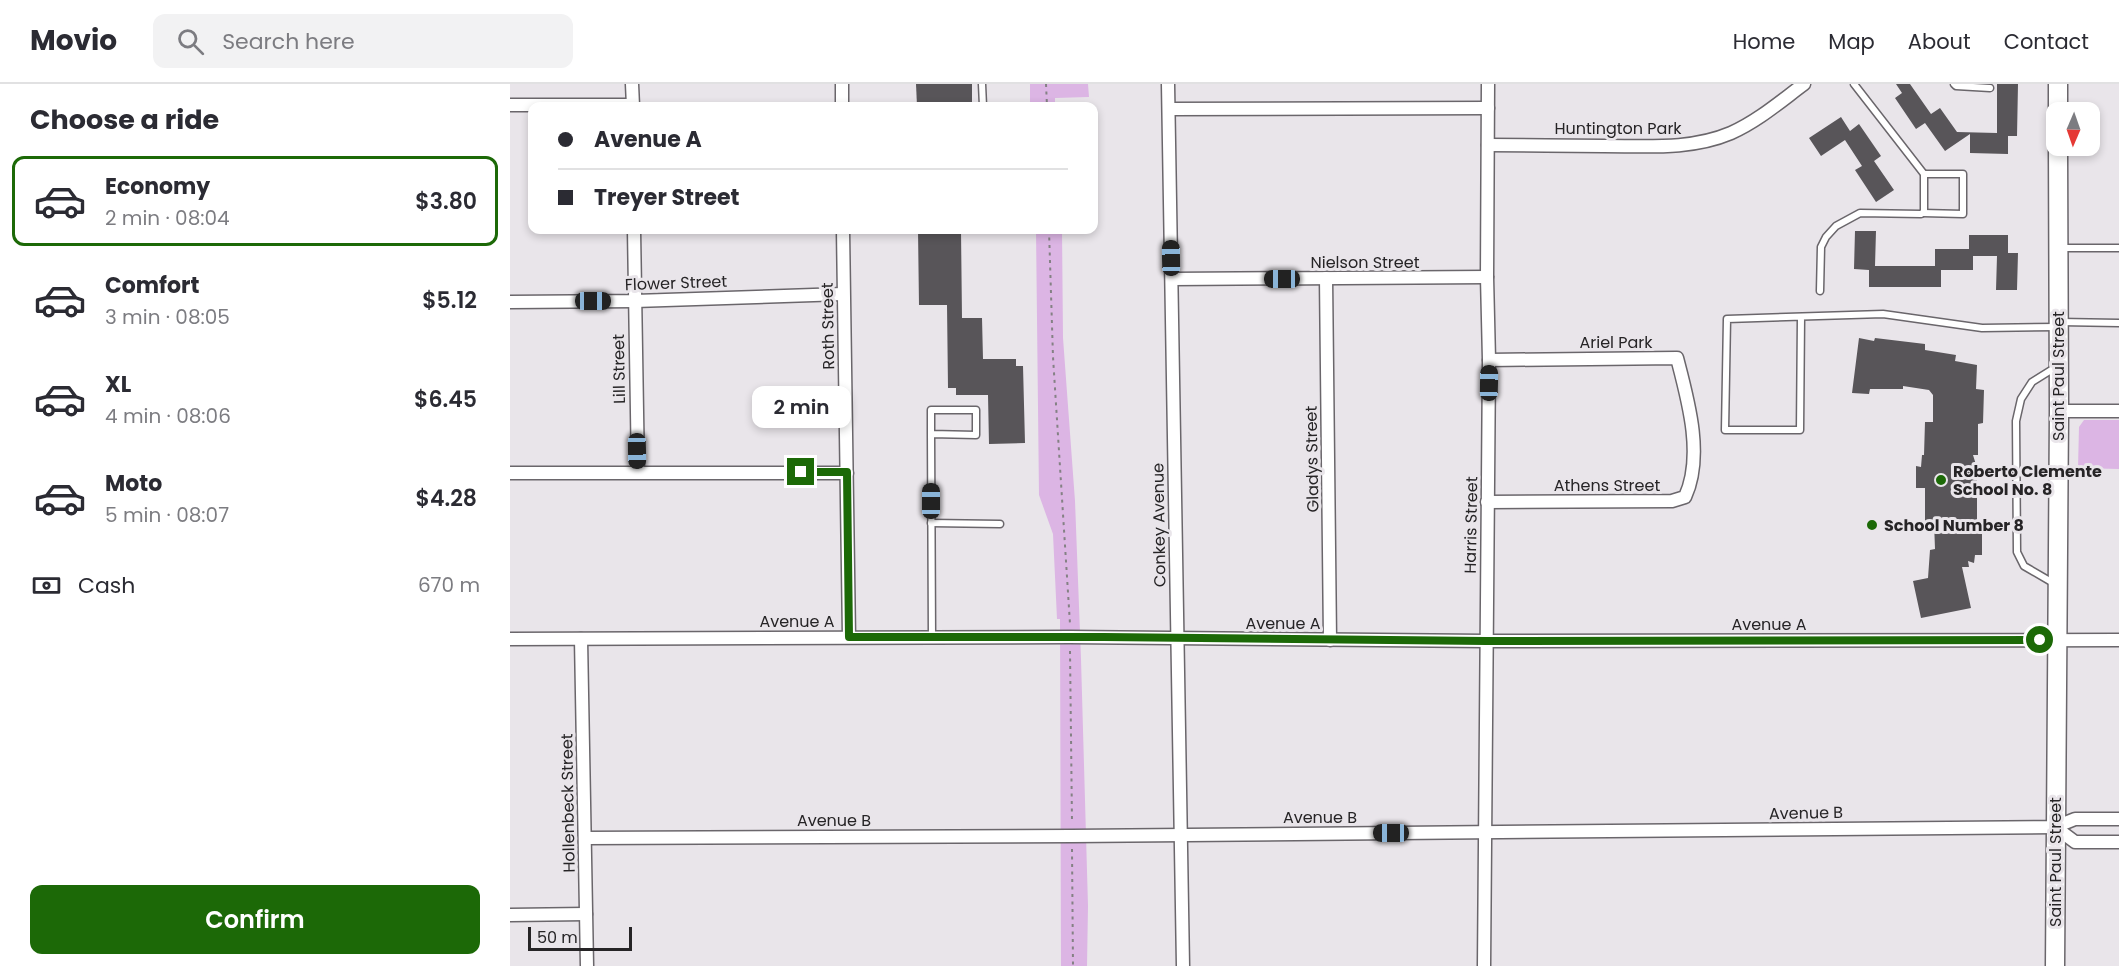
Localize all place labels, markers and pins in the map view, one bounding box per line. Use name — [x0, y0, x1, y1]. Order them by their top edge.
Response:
place label: Roberto Clemente School No. 8 — [1953, 460, 2102, 501]
marker: Roberto Clemente School No. 8 — [1934, 473, 1948, 487]
place label: School Number 8 — [1884, 514, 2024, 537]
marker: School Number 8 — [1865, 518, 1879, 532]

